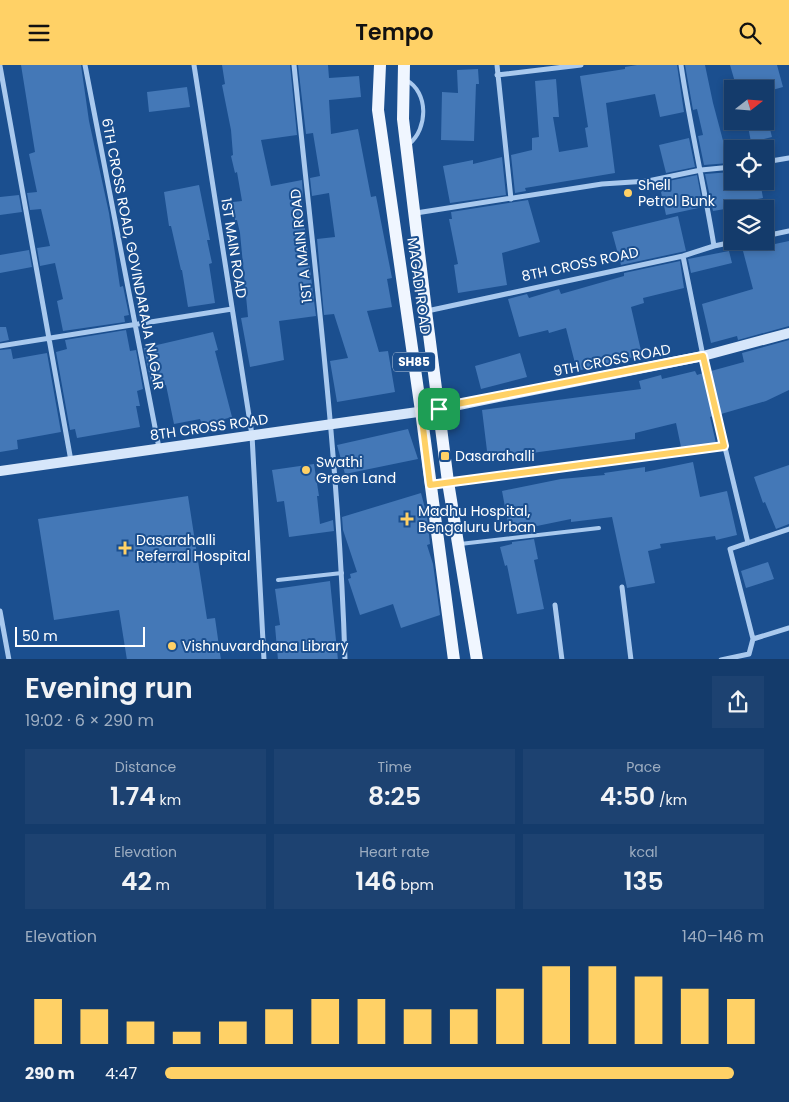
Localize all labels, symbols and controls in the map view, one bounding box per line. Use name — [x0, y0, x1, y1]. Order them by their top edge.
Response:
text: Tempo — [355, 17, 434, 48]
icon: menu — [25, 19, 53, 47]
icon: search — [736, 19, 764, 47]
north arrow — [724, 80, 774, 130]
map controls — [724, 80, 774, 250]
street label: 6TH CROSS ROAD, GOVINDARAJA NAGAR — [97, 116, 169, 392]
button: locate — [724, 140, 774, 190]
place label: Shell Petrol Bunk — [638, 175, 716, 211]
marker: Shell Petrol Bunk — [622, 187, 634, 199]
street label: 1ST A MAIN ROAD — [285, 188, 317, 304]
street label: 1ST MAIN ROAD — [216, 196, 252, 300]
button: layers — [724, 200, 774, 250]
street label: MAGADI ROAD — [402, 236, 436, 336]
street label: 8TH CROSS ROAD — [520, 242, 640, 286]
street label: 9TH CROSS ROAD — [552, 339, 672, 381]
road number: SH85 — [393, 353, 435, 371]
pin — [418, 388, 460, 430]
icon: arrive — [425, 395, 453, 423]
street label: 8TH CROSS ROAD — [149, 409, 270, 445]
place label: Dasarahalli — [455, 446, 535, 466]
marker: Dasarahalli — [439, 450, 451, 462]
place label: Swathi Green Land — [316, 452, 396, 488]
marker: Swathi Green Land — [300, 464, 312, 476]
place label: Madhu Hospital, Bengaluru Urban — [418, 501, 536, 537]
marker: Madhu Hospital, Bengaluru Urban — [400, 512, 414, 526]
place label: Dasarahalli Referral Hospital — [136, 530, 250, 566]
marker: Dasarahalli Referral Hospital — [118, 541, 132, 555]
scale bar — [15, 625, 145, 648]
text: 50 m — [22, 626, 58, 646]
place label: Vishnuvardhana Library — [182, 636, 349, 656]
marker: Vishnuvardhana Library — [166, 640, 178, 652]
text: Evening run — [25, 669, 193, 708]
button: share — [712, 676, 764, 728]
text: 19:02 · 6 × 290 m — [25, 709, 154, 732]
text: Distance — [115, 757, 176, 777]
text: Time — [377, 757, 412, 777]
text: Pace — [626, 757, 661, 777]
text: 1.74 — [110, 779, 156, 814]
text: 8:25 — [368, 779, 421, 814]
text: 4:50 — [600, 779, 655, 814]
text: km — [156, 790, 181, 810]
text: /km — [655, 790, 687, 810]
text: Elevation — [114, 842, 177, 862]
text: Heart rate — [359, 842, 430, 862]
text: kcal — [629, 842, 658, 862]
text: 42 — [121, 864, 152, 899]
text: 146 — [355, 864, 397, 899]
text: 135 — [623, 864, 664, 899]
text: m — [152, 875, 170, 895]
text: bpm — [397, 875, 434, 895]
text: Elevation — [25, 925, 97, 948]
text: 140–146 m — [682, 925, 764, 948]
text: 290 m — [25, 1062, 75, 1085]
text: 4:47 — [105, 1062, 137, 1085]

